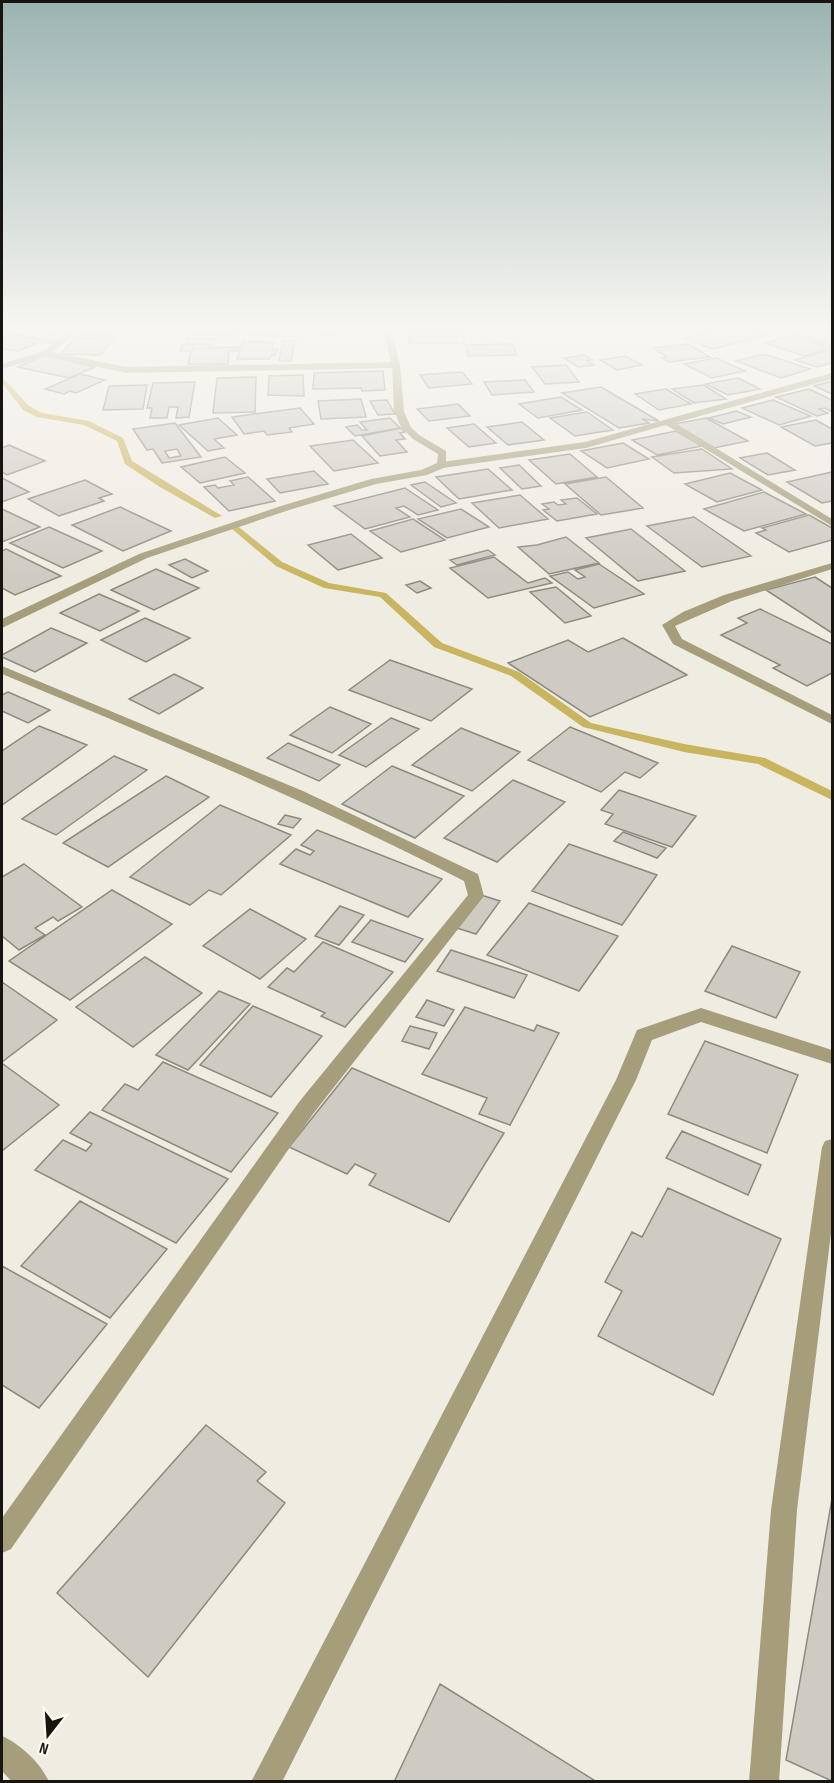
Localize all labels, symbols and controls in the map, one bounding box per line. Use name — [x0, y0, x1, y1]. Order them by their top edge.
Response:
north arrow — [18, 1705, 78, 1765]
text: N — [37, 1738, 51, 1758]

